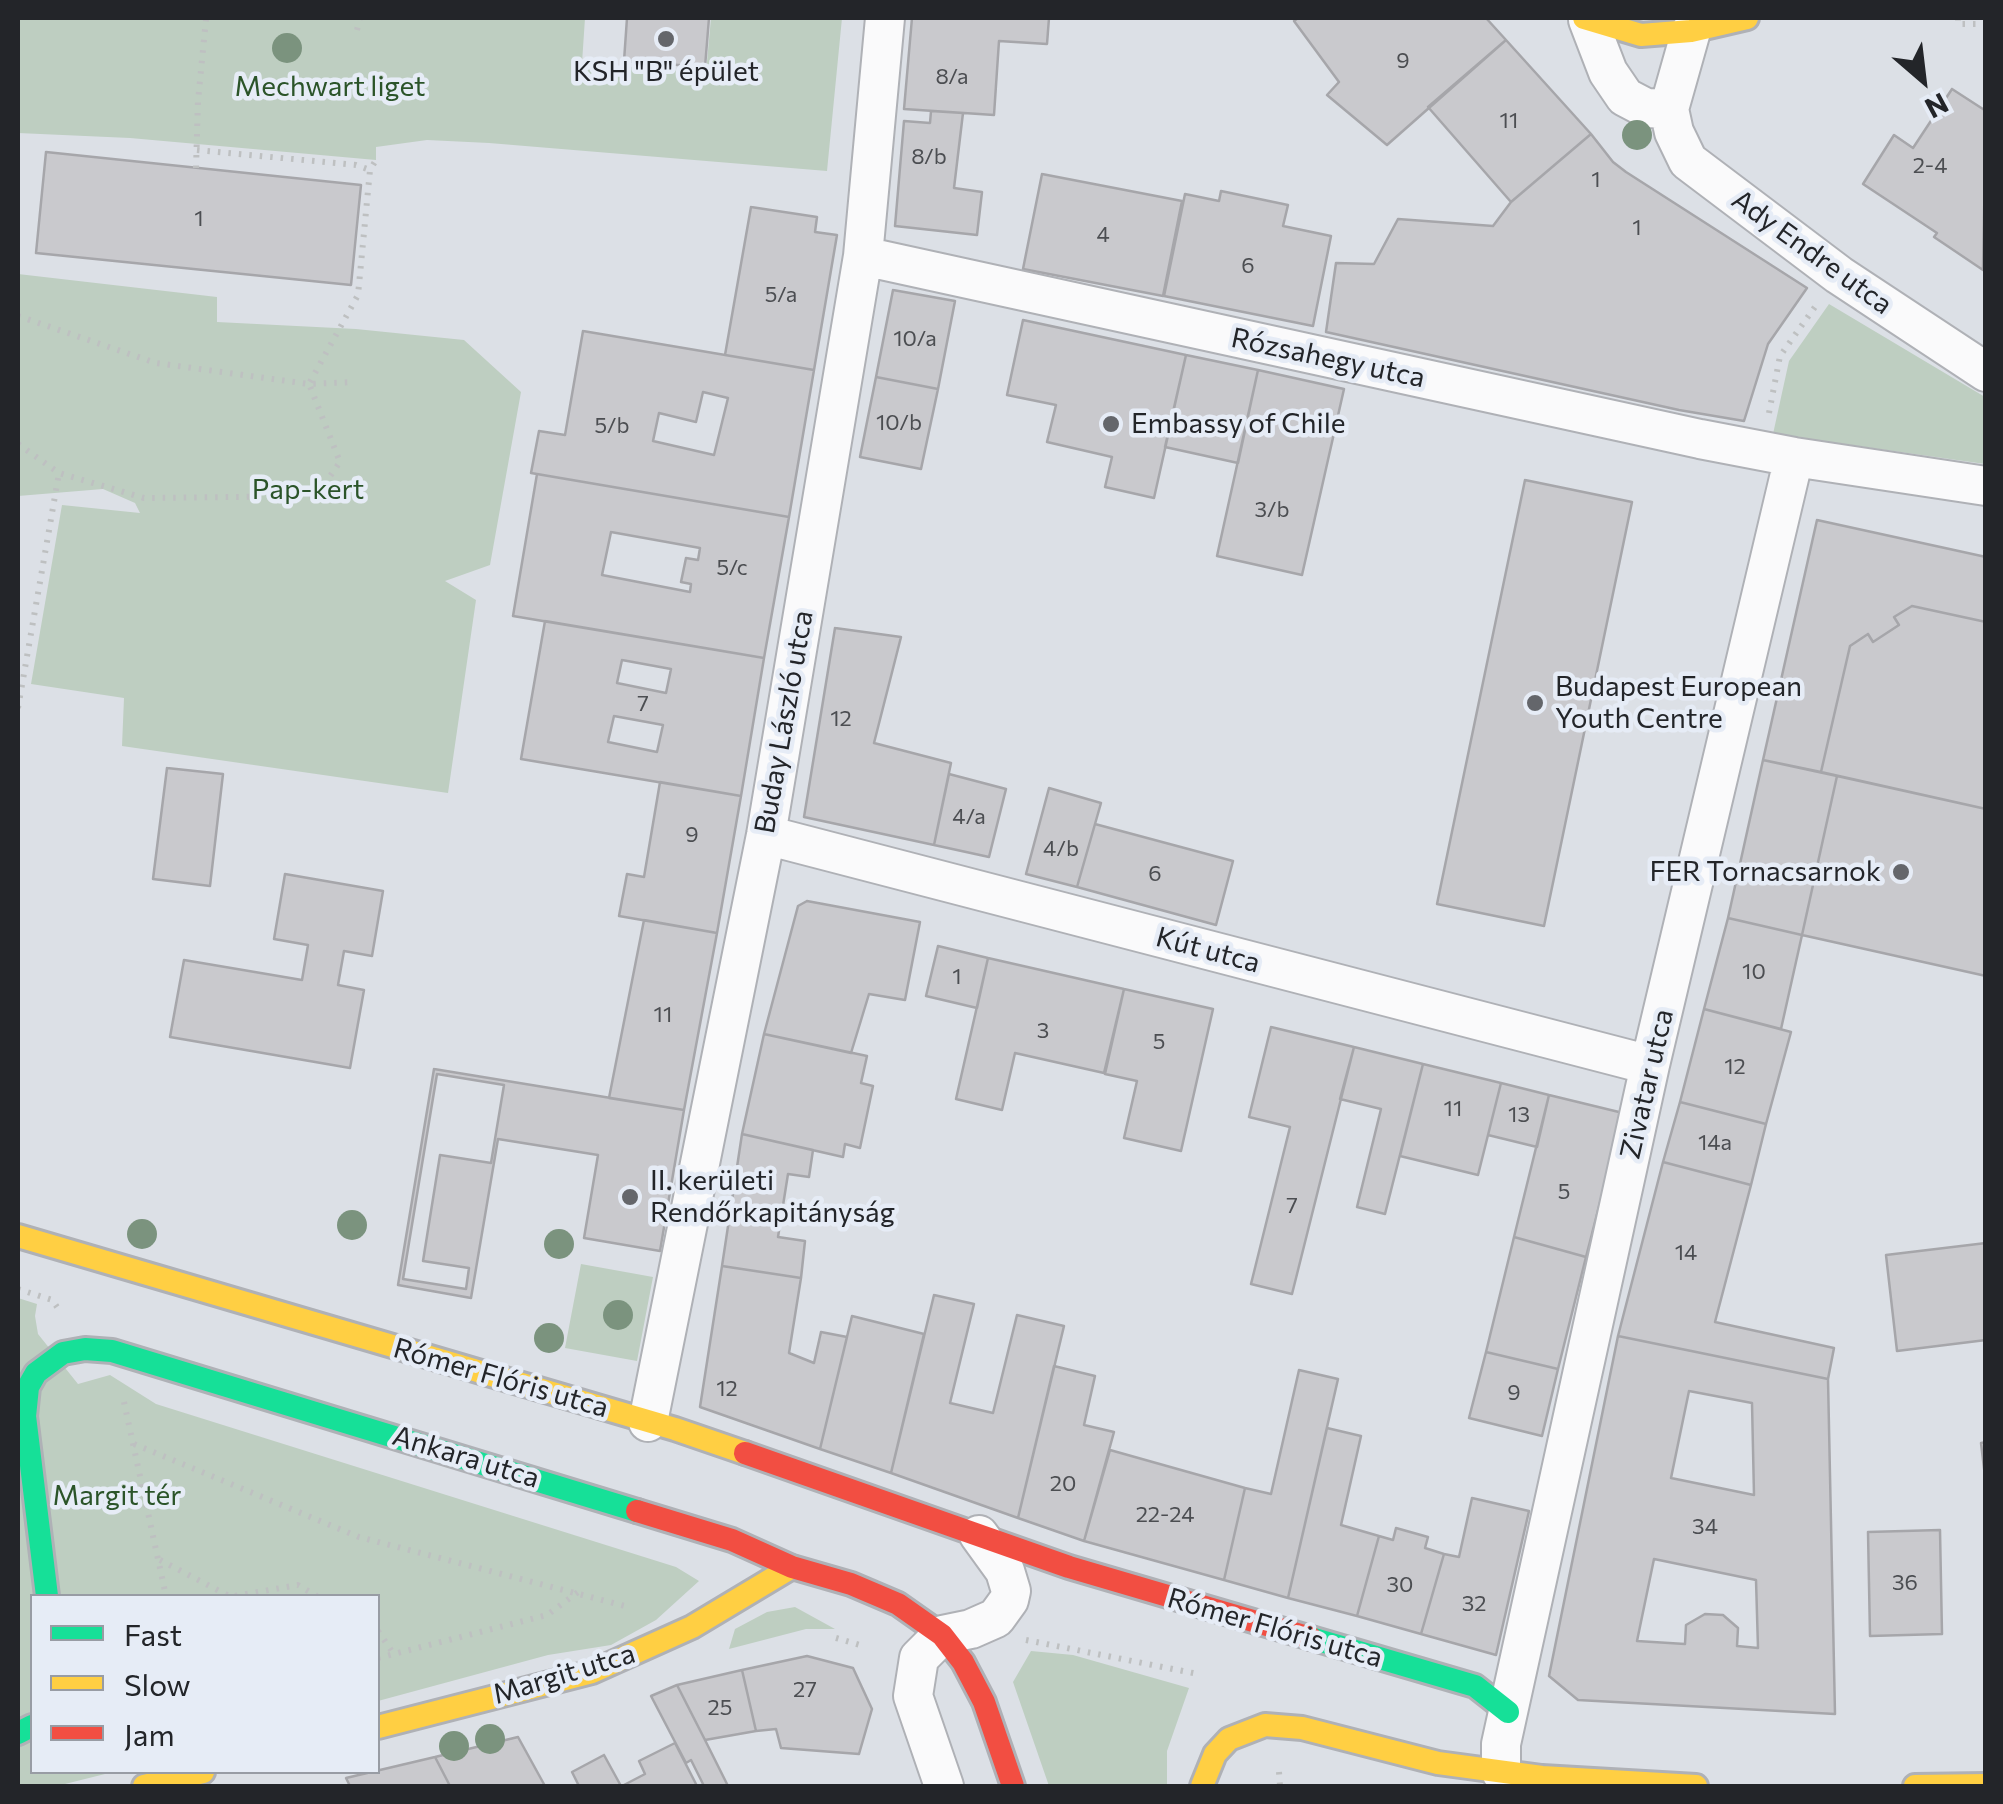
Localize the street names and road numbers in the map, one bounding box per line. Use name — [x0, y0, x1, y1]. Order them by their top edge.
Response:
street label: Ady Endre utca — [1725, 183, 1899, 321]
street label: Rózsahegy utca — [1228, 321, 1428, 395]
street label: Buday László utca — [748, 608, 820, 836]
street label: Kút utca — [1152, 920, 1264, 980]
street label: Zivatar utca — [1613, 1006, 1681, 1162]
street label: Rómer Flóris utca — [390, 1331, 612, 1425]
street label: Ankara utca — [389, 1419, 543, 1495]
street label: Rómer Flóris utca — [1164, 1581, 1386, 1675]
street label: Margit utca — [489, 1636, 639, 1712]

